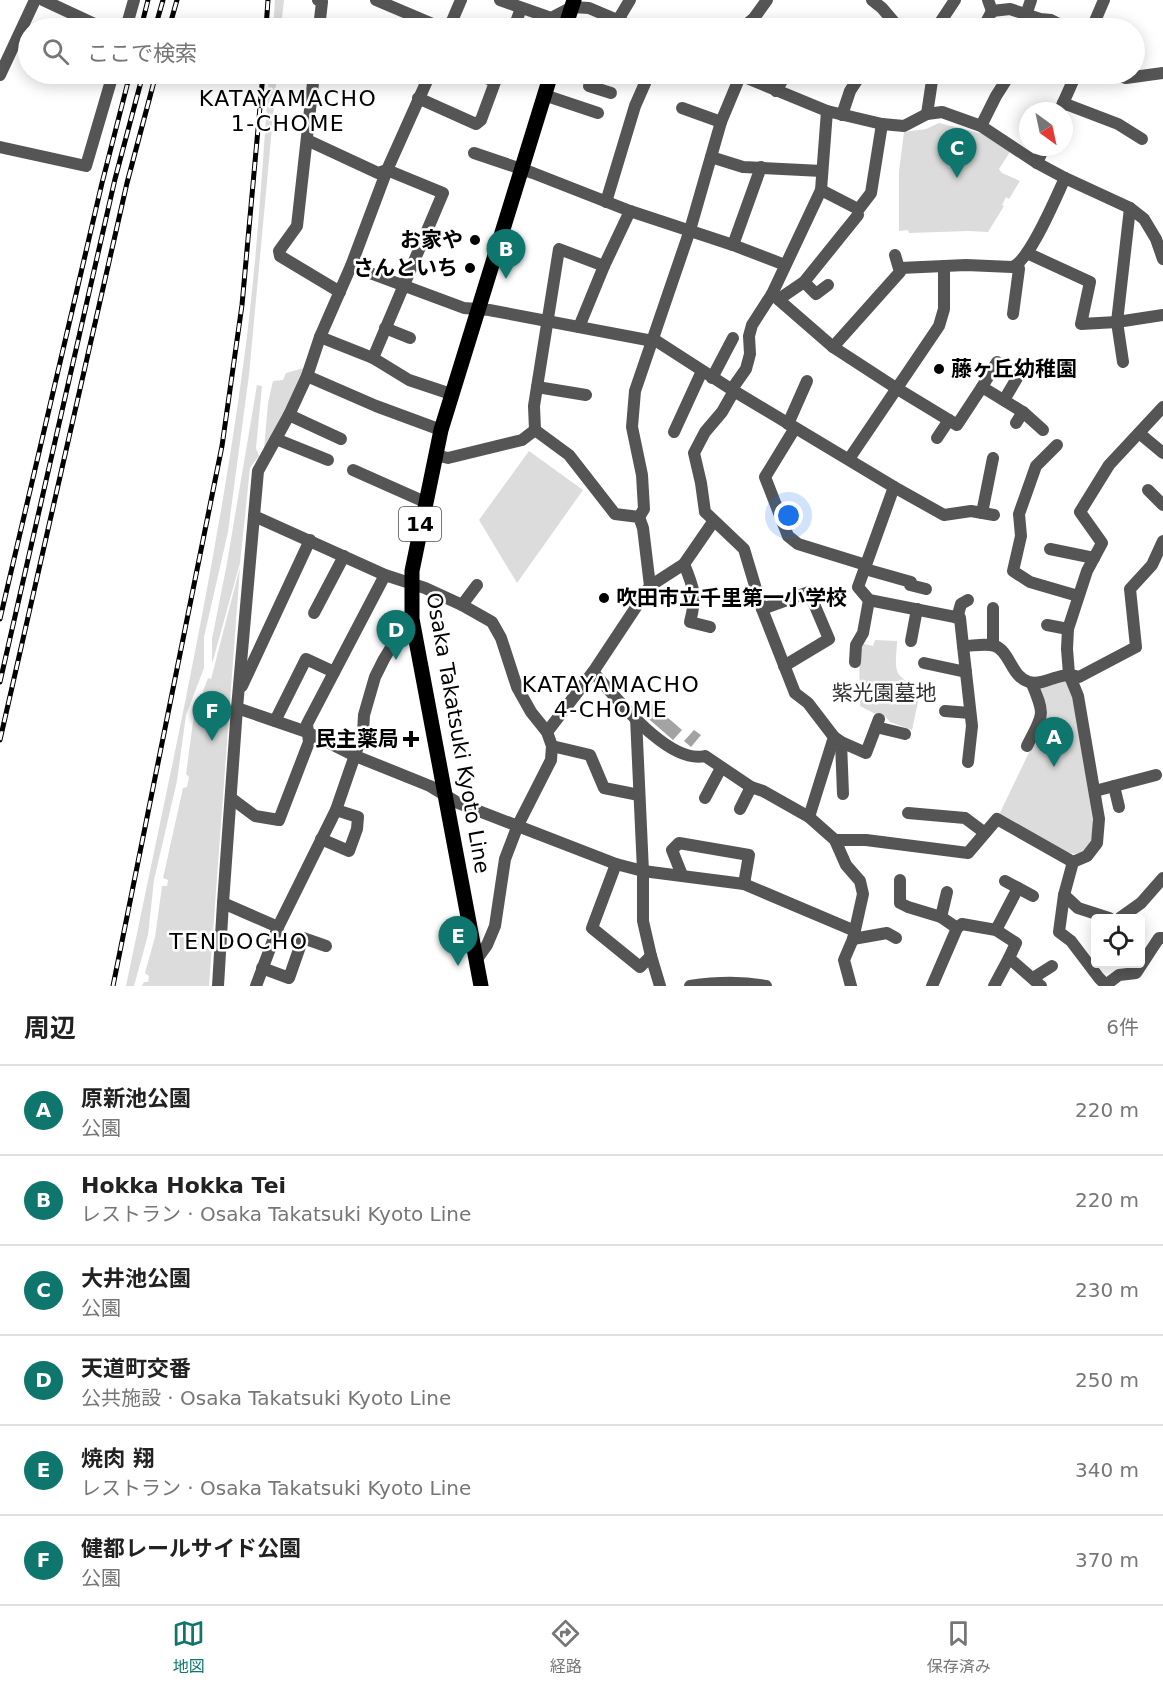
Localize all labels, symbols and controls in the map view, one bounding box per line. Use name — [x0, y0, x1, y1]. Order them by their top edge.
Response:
search box — [18, 18, 1145, 84]
icon: search — [39, 35, 72, 68]
text: ここで検索 — [87, 41, 197, 66]
district label: KATAYAMACHO 1-CHOME — [199, 86, 377, 136]
north arrow — [1019, 102, 1073, 156]
pin: C — [938, 128, 976, 178]
place label: お家や — [400, 228, 463, 252]
pin: B — [486, 230, 526, 279]
marker: お家や — [468, 233, 482, 247]
place label: さんといち — [353, 256, 458, 280]
marker: さんといち — [463, 261, 477, 275]
place label: 藤ヶ丘幼稚園 — [951, 357, 1077, 381]
marker: 藤ヶ丘幼稚園 — [932, 362, 946, 376]
your location — [774, 501, 803, 530]
road number: 14 — [399, 507, 441, 541]
place label: 吹田市立千里第一小学校 — [616, 586, 847, 610]
street label: Osaka Takatsuki Kyoto Line — [421, 591, 495, 875]
marker: 吹田市立千里第一小学校 — [597, 591, 611, 605]
pin: D — [376, 610, 416, 660]
district label: KATAYAMACHO 4-CHOME — [522, 672, 700, 722]
park label: 紫光園墓地 — [832, 681, 937, 705]
pin: F — [192, 692, 232, 741]
pin: A — [1034, 718, 1074, 767]
place label: 民主薬局 — [315, 727, 399, 751]
marker: 民主薬局 — [404, 732, 418, 746]
map controls — [1091, 914, 1145, 968]
button: locate — [1091, 914, 1145, 968]
pin: E — [438, 916, 478, 966]
district label: TENDOCHO — [168, 929, 309, 954]
text: 周辺 — [24, 1013, 76, 1043]
text: 6件 — [1106, 1015, 1139, 1039]
text: 原新池公園 — [81, 1086, 191, 1111]
text: A — [36, 1098, 51, 1122]
text: 220 m — [1075, 1098, 1139, 1122]
text: 公園 — [81, 1116, 121, 1140]
text: Hokka Hokka Tei — [81, 1173, 286, 1198]
text: B — [36, 1188, 51, 1212]
text: 220 m — [1075, 1188, 1139, 1212]
text: レストラン · Osaka Takatsuki Kyoto Line — [81, 1202, 471, 1226]
text: 大井池公園 — [81, 1266, 191, 1291]
text: C — [36, 1278, 51, 1302]
text: 230 m — [1075, 1278, 1139, 1302]
text: 公園 — [81, 1296, 121, 1320]
text: 天道町交番 — [81, 1356, 191, 1381]
text: D — [35, 1368, 52, 1392]
text: 250 m — [1075, 1368, 1139, 1392]
text: 公共施設 · Osaka Takatsuki Kyoto Line — [81, 1386, 451, 1410]
text: 焼肉 翔 — [81, 1446, 155, 1471]
text: E — [37, 1458, 50, 1482]
text: 340 m — [1075, 1458, 1139, 1482]
text: レストラン · Osaka Takatsuki Kyoto Line — [81, 1476, 471, 1500]
text: 健都レールサイド公園 — [81, 1536, 301, 1561]
text: F — [37, 1548, 50, 1572]
text: 370 m — [1075, 1548, 1139, 1572]
text: 公園 — [81, 1566, 121, 1590]
tab: 地図 — [172, 1617, 205, 1677]
tab: 経路 — [549, 1617, 582, 1677]
tab: 保存済み — [927, 1617, 991, 1677]

